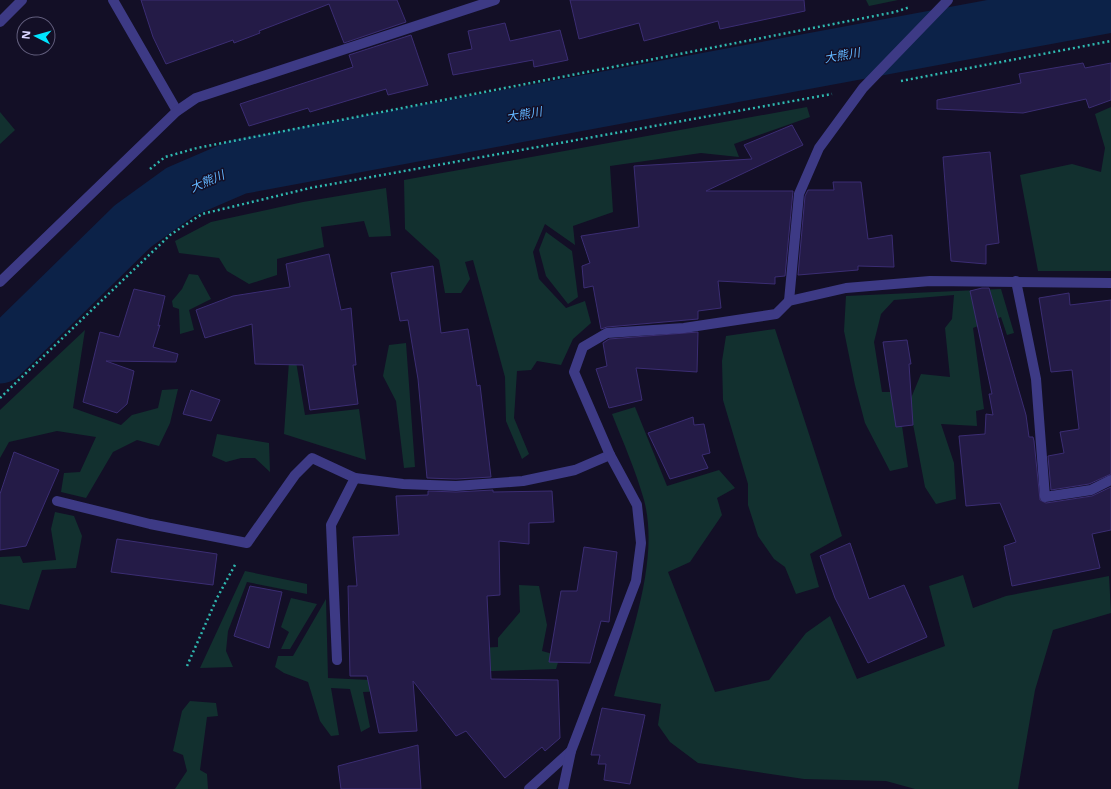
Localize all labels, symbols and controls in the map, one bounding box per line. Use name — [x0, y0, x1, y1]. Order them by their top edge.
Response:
north arrow — [16, 16, 56, 56]
text: N — [18, 30, 33, 40]
water label: 大熊川 — [823, 43, 863, 66]
water label: 大熊川 — [505, 102, 545, 125]
water label: 大熊川 — [187, 165, 229, 196]

